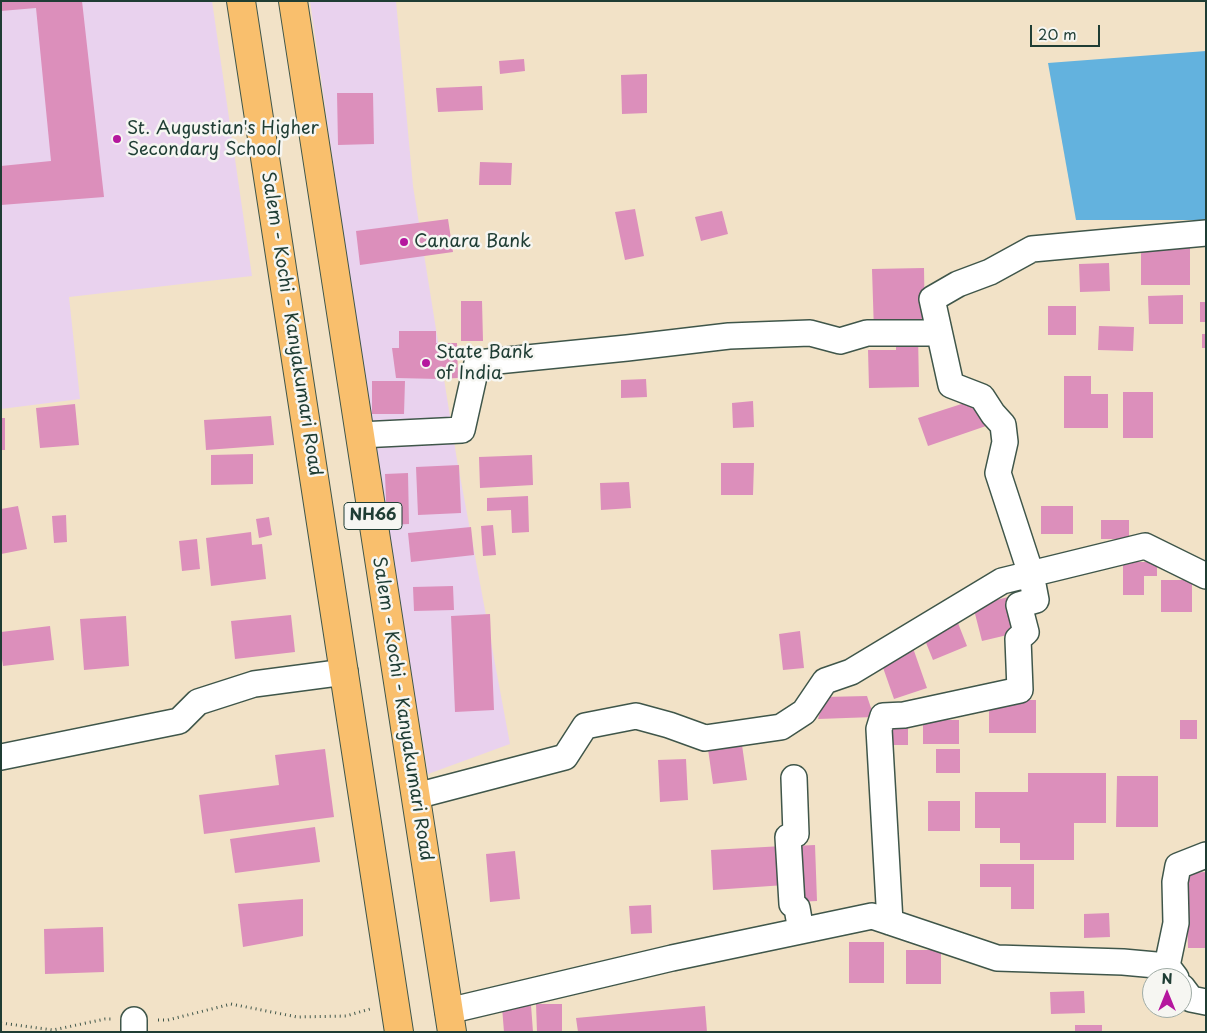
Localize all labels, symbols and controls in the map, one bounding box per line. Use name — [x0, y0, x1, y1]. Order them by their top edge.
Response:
scale bar — [1032, 15, 1102, 47]
text: 20 m — [1038, 22, 1077, 45]
place label: St. Augustian's Higher Secondary School — [127, 118, 319, 160]
marker: St. Augustian's Higher Secondary School — [111, 133, 123, 145]
street label: Salem - Kochi - Kanyakumari Road — [256, 170, 326, 478]
place label: Canara Bank — [414, 231, 531, 253]
marker: Canara Bank — [398, 236, 410, 248]
place label: State Bank of India — [436, 342, 534, 384]
marker: State Bank of India — [420, 357, 432, 369]
road number: NH66 — [344, 502, 402, 530]
street label: Salem - Kochi - Kanyakumari Road — [367, 555, 437, 863]
north arrow — [1142, 968, 1192, 1018]
text: N — [1161, 968, 1173, 989]

